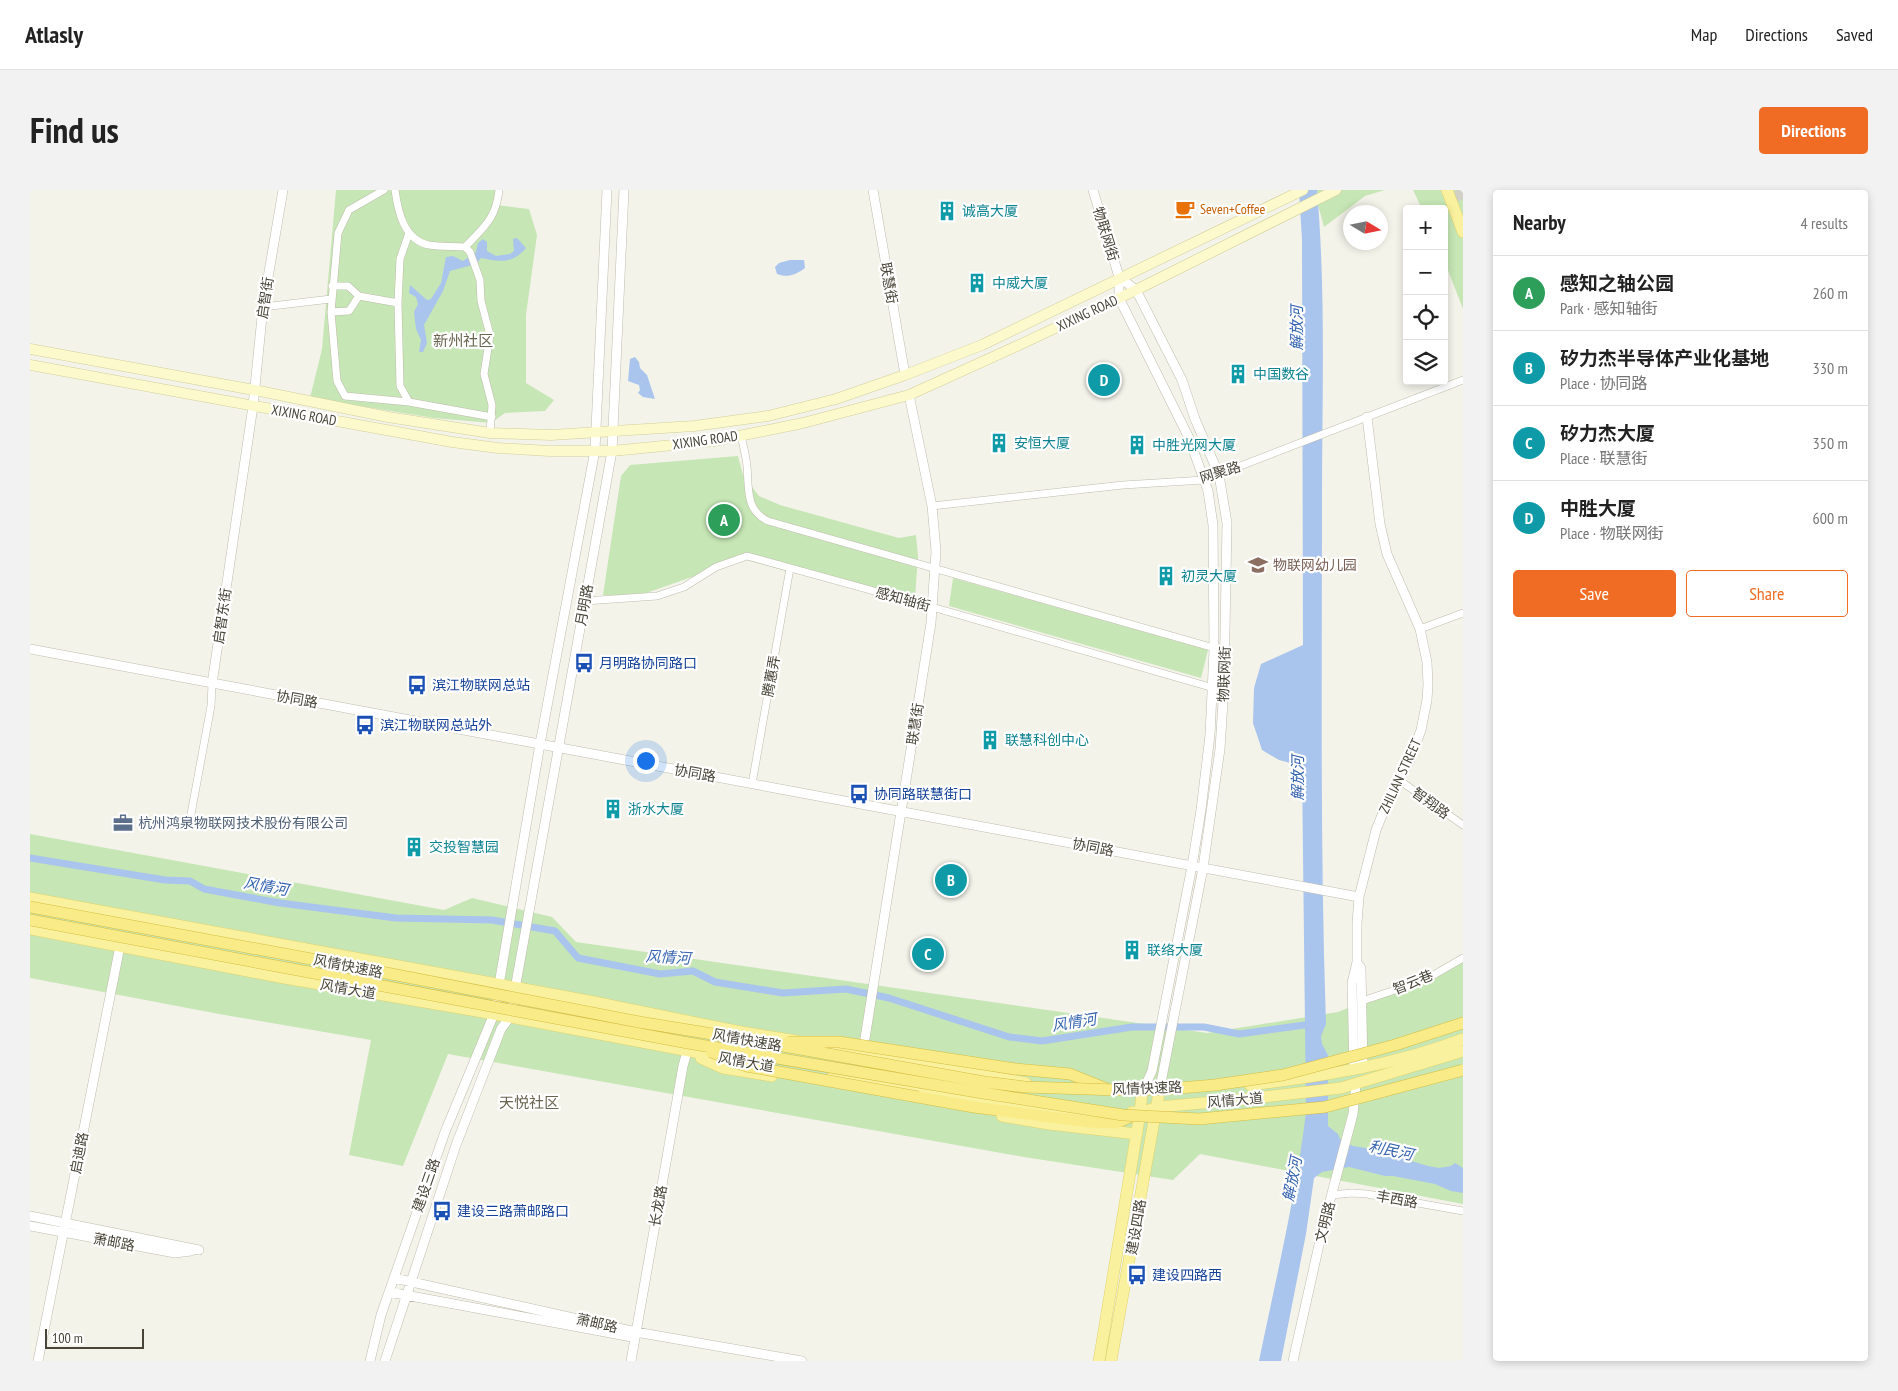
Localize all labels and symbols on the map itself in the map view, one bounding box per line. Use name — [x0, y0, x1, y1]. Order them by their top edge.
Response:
cafe icon: Seven+Coffee — [1174, 198, 1196, 220]
building icon: 诚高大厦 — [936, 200, 958, 222]
place label: Seven+Coffee — [1200, 200, 1265, 218]
place label: 诚高大厦 — [962, 202, 1018, 220]
street label: 物联网街 — [1089, 205, 1123, 263]
north arrow — [1343, 205, 1388, 250]
street label: 联慧街 — [876, 261, 902, 305]
building icon: 中威大厦 — [966, 272, 988, 294]
place label: 中威大厦 — [992, 274, 1048, 292]
street label: 启智街 — [253, 276, 277, 320]
street label: XIXING ROAD — [1053, 291, 1121, 335]
water label: 解放河 — [1287, 303, 1306, 351]
district label: 新州社区 — [433, 331, 493, 350]
pin: D — [1088, 361, 1120, 399]
building icon: 中国数谷 — [1227, 363, 1249, 385]
place label: 中国数谷 — [1253, 365, 1309, 383]
street label: XIXING ROAD — [270, 400, 338, 430]
street label: XIXING ROAD — [671, 427, 739, 453]
building icon: 安恒大厦 — [988, 432, 1010, 454]
place label: 安恒大厦 — [1014, 434, 1070, 452]
building icon: 中胜光网大厦 — [1126, 434, 1148, 456]
place label: 中胜光网大厦 — [1152, 436, 1236, 454]
street label: 网聚路 — [1197, 457, 1243, 487]
pin: A — [708, 501, 740, 539]
school or university icon: 物联网幼儿园 — [1247, 554, 1269, 576]
place label: 物联网幼儿园 — [1273, 556, 1357, 574]
building icon: 初灵大厦 — [1155, 565, 1177, 587]
place label: 初灵大厦 — [1181, 567, 1237, 585]
street label: 月明路 — [571, 583, 597, 627]
street label: 感知轴街 — [874, 583, 932, 615]
street label: 启智东街 — [209, 587, 235, 645]
street label: 物联网街 — [1214, 646, 1234, 702]
bus stop icon: 月明路协同路口 — [573, 652, 595, 674]
place label: 月明路协同路口 — [599, 654, 697, 672]
street label: 腾蕙弄 — [758, 654, 784, 698]
bus stop icon: 滨江物联网总站 — [406, 674, 428, 696]
place label: 滨江物联网总站 — [432, 676, 530, 694]
street label: 协同路 — [275, 686, 319, 712]
street label: 联慧街 — [903, 702, 927, 746]
bus stop icon: 滨江物联网总站外 — [354, 714, 376, 736]
place label: 滨江物联网总站外 — [380, 716, 492, 734]
building icon: 联慧科创中心 — [979, 729, 1001, 751]
place label: 联慧科创中心 — [1005, 731, 1089, 749]
street label: ZHILIAN STREET — [1375, 735, 1425, 816]
your location — [633, 748, 659, 774]
water label: 解放河 — [1288, 753, 1307, 801]
street label: 协同路 — [673, 760, 717, 786]
bus stop icon: 协同路联慧街口 — [848, 783, 870, 805]
street label: 智翔路 — [1409, 783, 1453, 823]
place label: 协同路联慧街口 — [874, 785, 972, 803]
building icon: 浙水大厦 — [602, 798, 624, 820]
place label: 浙水大厦 — [628, 800, 684, 818]
office icon: 杭州鸿泉物联网技术股份有限公司 — [112, 812, 134, 834]
place label: 杭州鸿泉物联网技术股份有限公司 — [138, 814, 348, 832]
street label: 协同路 — [1071, 834, 1115, 860]
building icon: 交投智慧园 — [403, 836, 425, 858]
place label: 交投智慧园 — [429, 838, 499, 856]
pin: B — [935, 861, 967, 899]
water label: 风情河 — [242, 873, 293, 900]
pin: C — [912, 935, 944, 973]
building icon: 联络大厦 — [1121, 939, 1143, 961]
place label: 联络大厦 — [1147, 941, 1203, 959]
water label: 风情河 — [645, 946, 694, 968]
street label: 风情快速路 — [312, 950, 384, 982]
street label: 智云巷 — [1390, 966, 1436, 998]
street label: 风情大道 — [319, 975, 377, 1003]
water label: 风情河 — [1050, 1009, 1101, 1035]
street label: 风情快速路 — [711, 1025, 783, 1055]
street label: 风情大道 — [717, 1048, 775, 1076]
street label: 风情快速路 — [1112, 1078, 1182, 1098]
street label: 风情大道 — [1206, 1089, 1264, 1111]
district label: 天悦社区 — [499, 1093, 559, 1112]
street label: 启迪路 — [66, 1131, 92, 1175]
water label: 利民河 — [1367, 1136, 1418, 1165]
water label: 解放河 — [1278, 1152, 1306, 1203]
street label: 建设三路 — [408, 1156, 444, 1214]
street label: 长龙路 — [645, 1184, 671, 1228]
street label: 丰西路 — [1375, 1186, 1419, 1212]
street label: 建设四路 — [1122, 1198, 1150, 1256]
street label: 文明路 — [1311, 1199, 1339, 1245]
bus stop icon: 建设三路萧邮路口 — [431, 1200, 453, 1222]
place label: 建设三路萧邮路口 — [457, 1202, 569, 1220]
street label: 萧邮路 — [92, 1229, 136, 1255]
bus stop icon: 建设四路西 — [1126, 1264, 1148, 1286]
place label: 建设四路西 — [1152, 1266, 1222, 1284]
street label: 萧邮路 — [575, 1310, 619, 1336]
scale bar — [45, 1326, 144, 1349]

